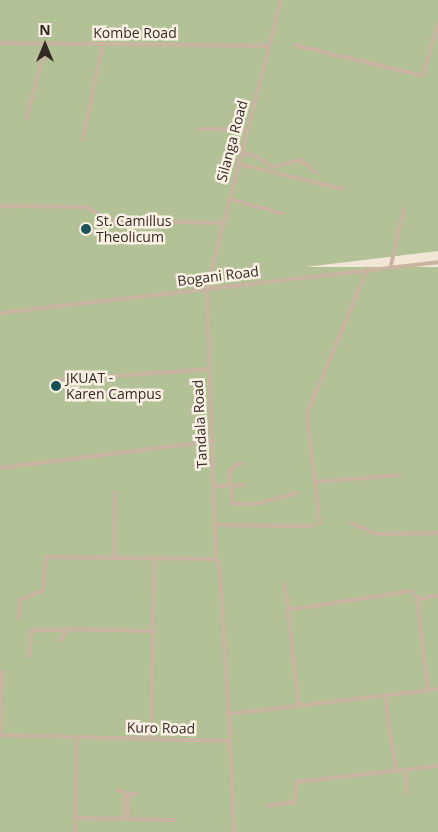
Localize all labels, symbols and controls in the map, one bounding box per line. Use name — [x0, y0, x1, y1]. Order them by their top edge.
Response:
north arrow — [20, 20, 70, 70]
text: N — [39, 20, 51, 39]
street label: Kombe Road — [93, 25, 177, 41]
street label: Silanga Road — [213, 98, 251, 184]
place label: St. Camillus Theolicum — [96, 213, 171, 246]
marker: St. Camillus Theolicum — [80, 223, 92, 235]
street label: Bogani Road — [176, 263, 260, 289]
place label: JKUAT - Karen Campus — [66, 370, 162, 402]
street label: Tandala Road — [189, 379, 211, 469]
marker: JKUAT - Karen Campus — [50, 380, 62, 392]
street label: Kuro Road — [127, 719, 195, 737]

